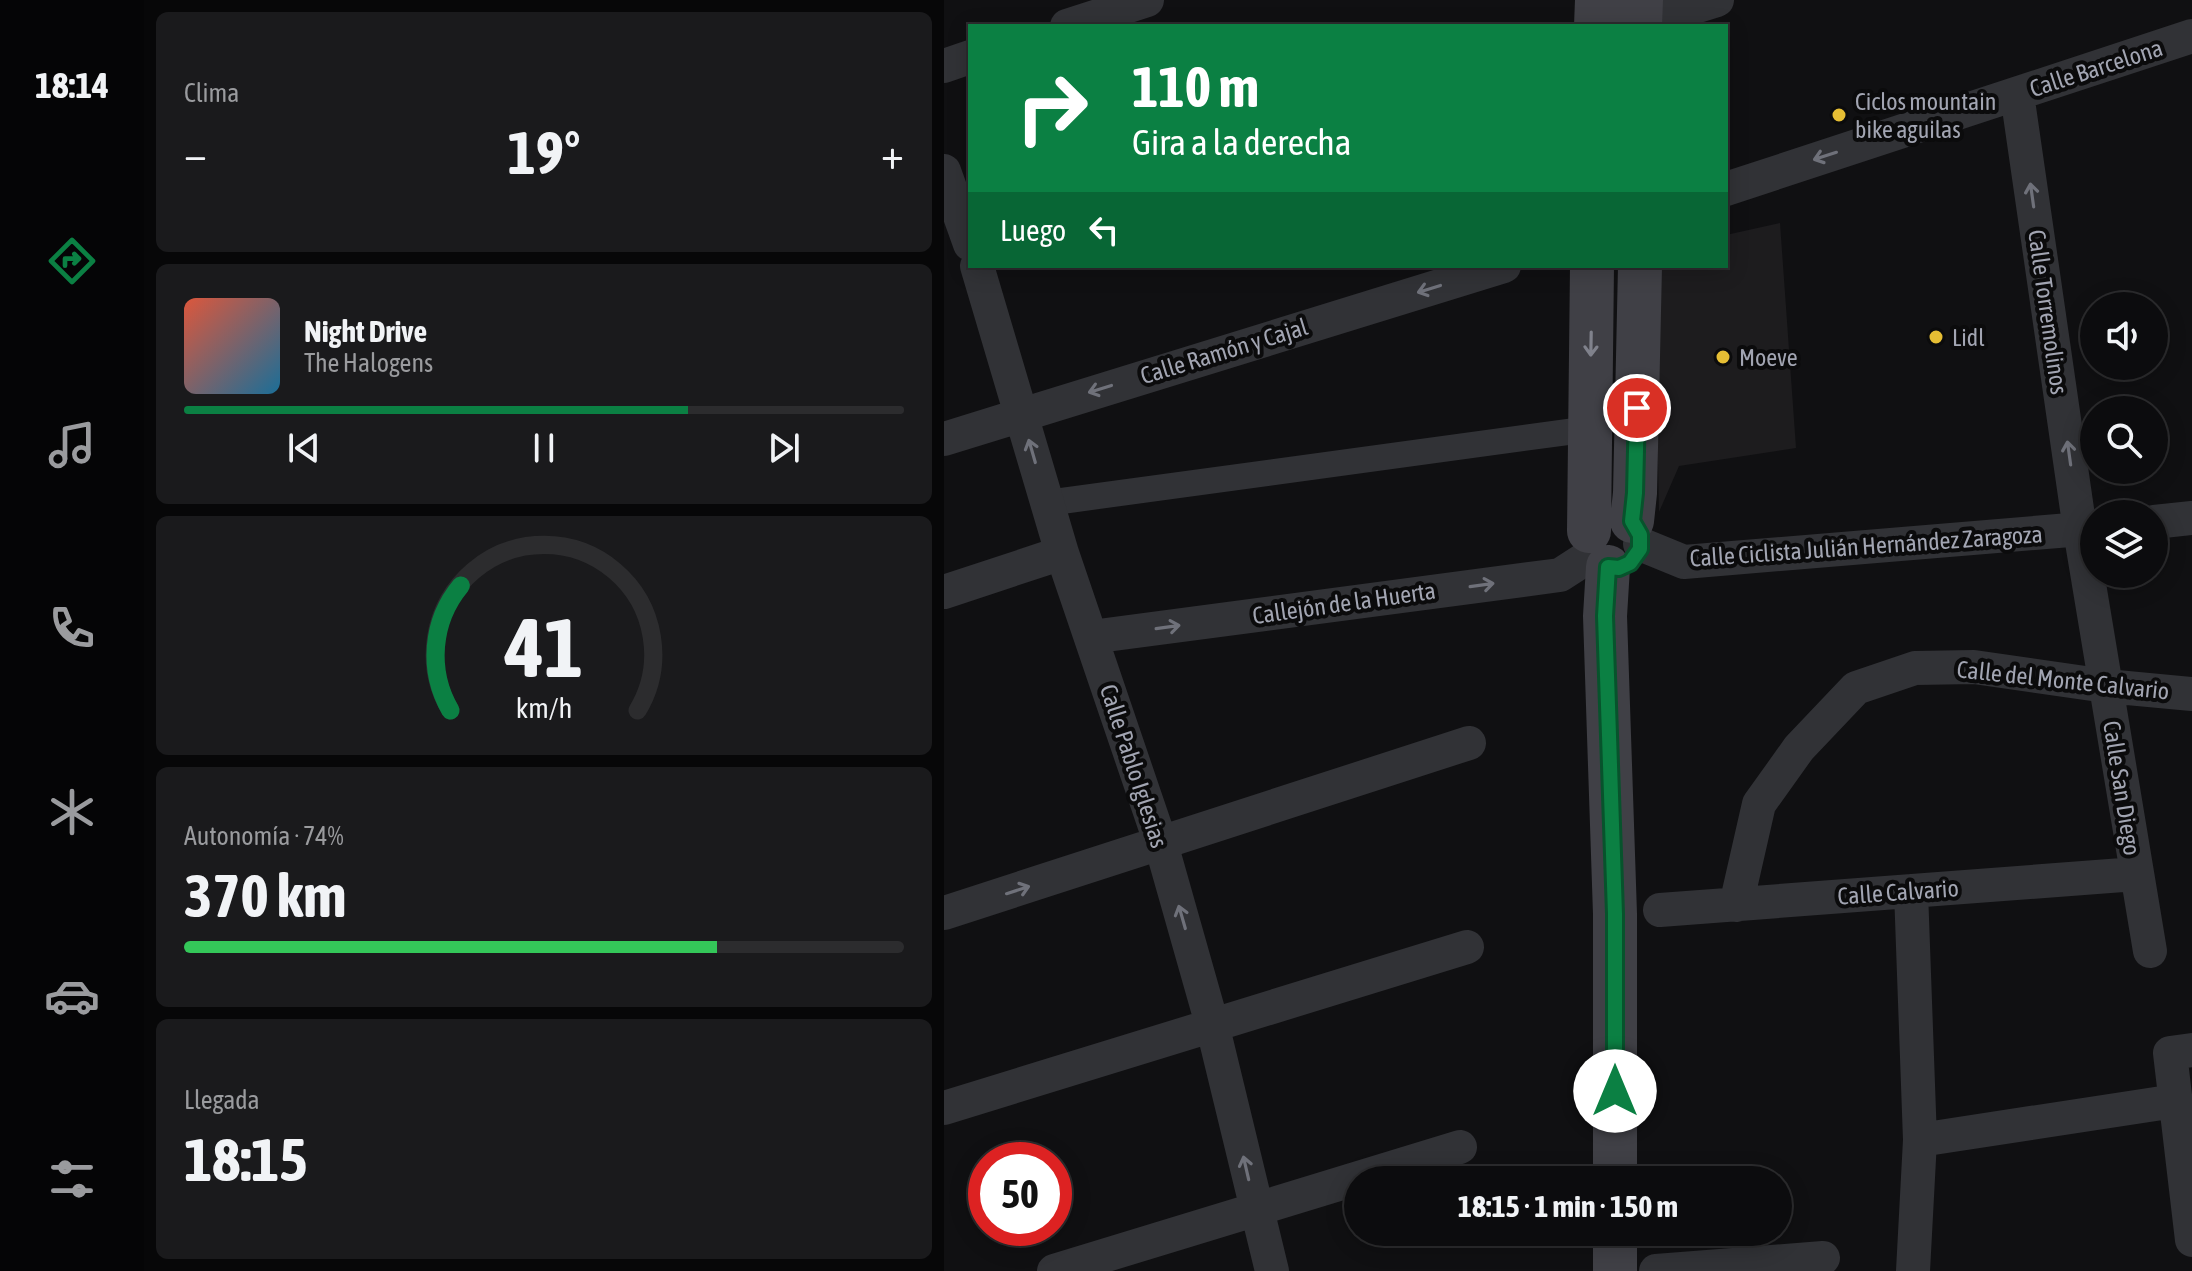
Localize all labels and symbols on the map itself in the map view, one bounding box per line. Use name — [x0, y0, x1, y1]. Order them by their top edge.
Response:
street label: Calle Barcelona — [2026, 34, 2166, 102]
place label: Ciclos mountain bike aguilas — [1855, 88, 1996, 143]
marker: Ciclos mountain bike aguilas — [1830, 106, 1848, 124]
one-way arrow — [1813, 150, 1838, 165]
one-way arrow — [2024, 183, 2039, 208]
street label: Calle Torremolinos — [2023, 228, 2073, 396]
one-way arrow — [1417, 282, 1443, 297]
street label: Calle Ramón y Cajal — [1137, 313, 1311, 389]
place label: Lidl — [1952, 324, 1985, 351]
marker: Lidl — [1927, 328, 1945, 346]
one-way arrow — [1583, 330, 1599, 357]
place label: Moeve — [1739, 344, 1798, 371]
marker: Moeve — [1714, 348, 1732, 366]
pin — [1603, 374, 1671, 442]
one-way arrow — [1088, 382, 1114, 397]
one-way arrow — [1024, 438, 1039, 464]
one-way arrow — [2061, 440, 2076, 466]
street label: Calle Ciclista Julián Hernández Zaragoza — [1689, 520, 2043, 572]
street label: Callejón de la Huerta — [1251, 577, 1437, 629]
one-way arrow — [1469, 577, 1494, 592]
one-way arrow — [1155, 619, 1181, 634]
street label: Calle del Monte Calvario — [1956, 655, 2170, 705]
street label: Calle Pablo Iglesias — [1095, 681, 1173, 851]
street label: Calle San Diego — [2098, 719, 2146, 857]
street label: Calle Calvario — [1837, 874, 1959, 910]
one-way arrow — [1006, 881, 1031, 896]
one-way arrow — [1173, 904, 1188, 930]
position arrow — [1573, 1049, 1657, 1133]
speed limit sign: 50 — [968, 1142, 1072, 1246]
one-way arrow — [1237, 1156, 1252, 1182]

